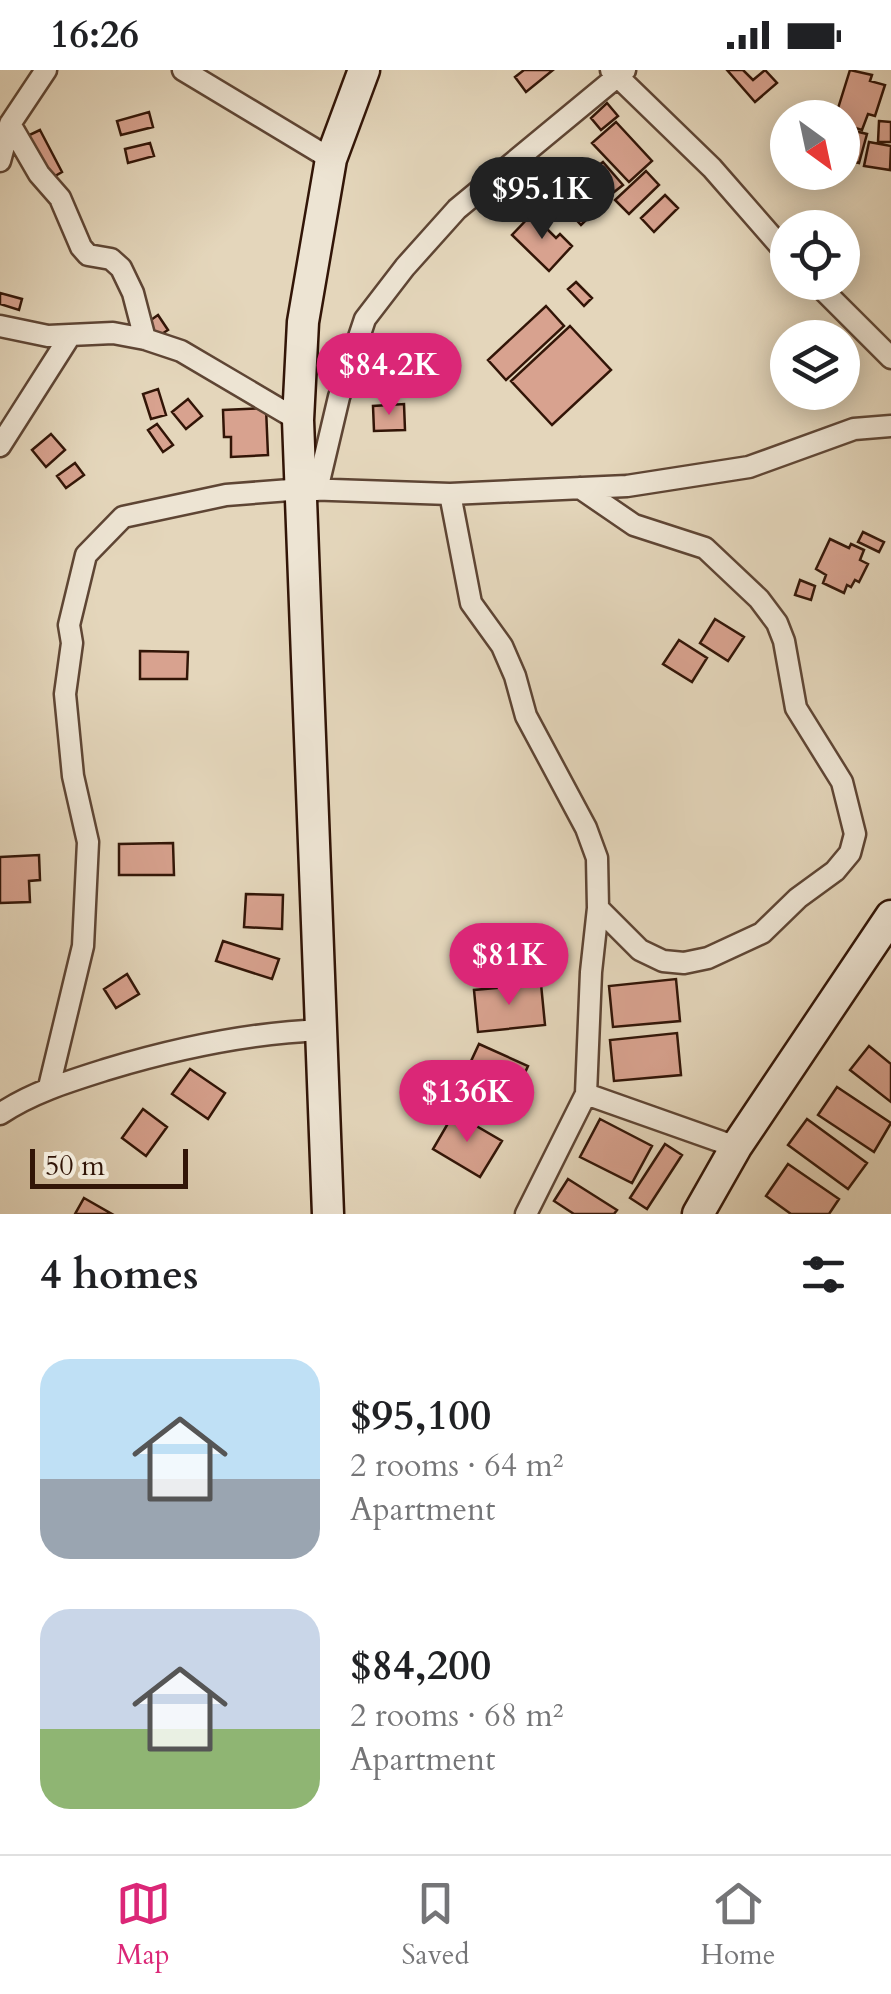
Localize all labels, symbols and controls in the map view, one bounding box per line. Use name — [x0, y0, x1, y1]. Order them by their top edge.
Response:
text: 16:26 — [50, 9, 139, 61]
north arrow — [770, 100, 860, 190]
map controls — [770, 100, 860, 410]
pin: $95.1K — [461, 157, 623, 242]
text: $95.1K — [492, 167, 592, 211]
button: locate — [770, 210, 860, 300]
button: layers — [770, 320, 860, 410]
pin: $84.2K — [308, 333, 470, 418]
text: $84.2K — [339, 343, 439, 387]
pin: $81K — [450, 923, 568, 1008]
text: $81K — [471, 933, 547, 977]
pin: $136K — [397, 1060, 537, 1145]
text: $136K — [421, 1070, 513, 1114]
scale bar — [30, 1144, 188, 1188]
text: 50 m — [45, 1147, 105, 1185]
text: 4 homes — [40, 1246, 198, 1303]
icon: filters — [796, 1247, 851, 1302]
text: $95,100 — [350, 1387, 491, 1444]
icon: home — [120, 1399, 240, 1519]
text: 2 rooms · 64 m² — [350, 1444, 563, 1488]
text: Apartment — [350, 1488, 495, 1532]
text: $84,200 — [350, 1637, 491, 1694]
icon: home — [120, 1649, 240, 1769]
text: 2 rooms · 68 m² — [350, 1694, 563, 1738]
text: Apartment — [350, 1738, 495, 1782]
tab: Map — [116, 1876, 171, 1974]
tab: Saved — [402, 1876, 469, 1974]
tab: Home — [701, 1876, 775, 1974]

